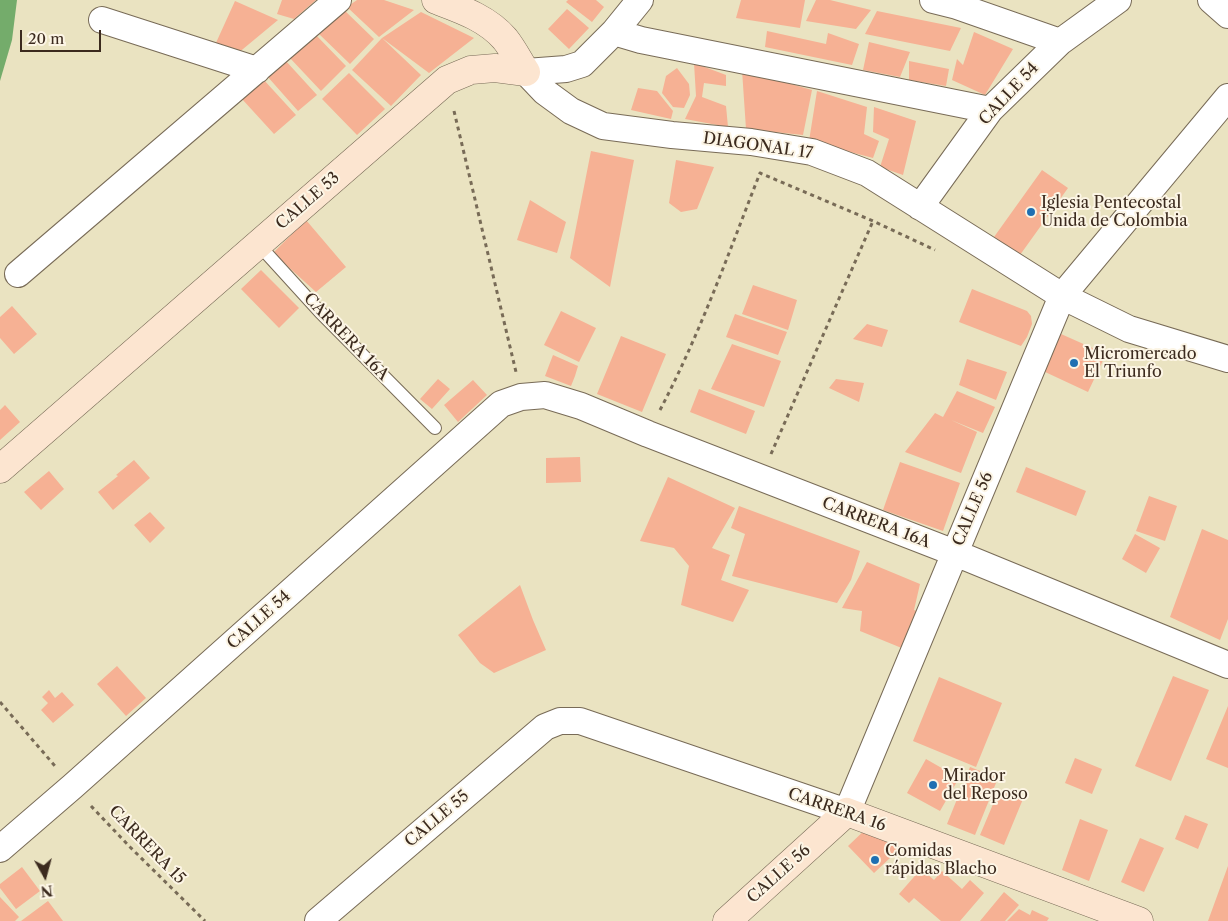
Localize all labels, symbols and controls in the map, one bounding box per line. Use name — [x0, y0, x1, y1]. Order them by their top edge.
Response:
scale bar — [22, 20, 104, 52]
text: 20 m — [28, 29, 64, 48]
street label: CALLE 54 — [975, 59, 1043, 129]
street label: DIAGONAL 17 — [702, 129, 814, 163]
street label: CALLE 53 — [272, 168, 344, 234]
place label: Iglesia Pentecostal Unida de Colombia — [1041, 193, 1188, 231]
marker: Iglesia Pentecostal Unida de Colombia — [1025, 206, 1037, 218]
street label: CARRERA 16A — [299, 289, 393, 385]
place label: Micromercado El Triunfo — [1084, 344, 1197, 382]
marker: Micromercado El Triunfo — [1068, 357, 1080, 369]
street label: CALLE 56 — [949, 469, 997, 549]
street label: CARRERA 16A — [819, 494, 933, 552]
street label: CALLE 54 — [223, 587, 295, 653]
place label: Mirador del Reposo — [943, 766, 1028, 804]
marker: Mirador del Reposo — [927, 779, 939, 791]
street label: CARRERA 16 — [785, 784, 889, 836]
street label: CALLE 55 — [401, 787, 473, 851]
street label: CARRERA 15 — [105, 802, 189, 888]
street label: CALLE 56 — [743, 841, 815, 907]
place label: Comidas rápidas Blacho — [885, 841, 997, 879]
north arrow — [20, 851, 70, 901]
marker: Comidas rápidas Blacho — [869, 854, 881, 866]
text: N — [40, 881, 54, 901]

